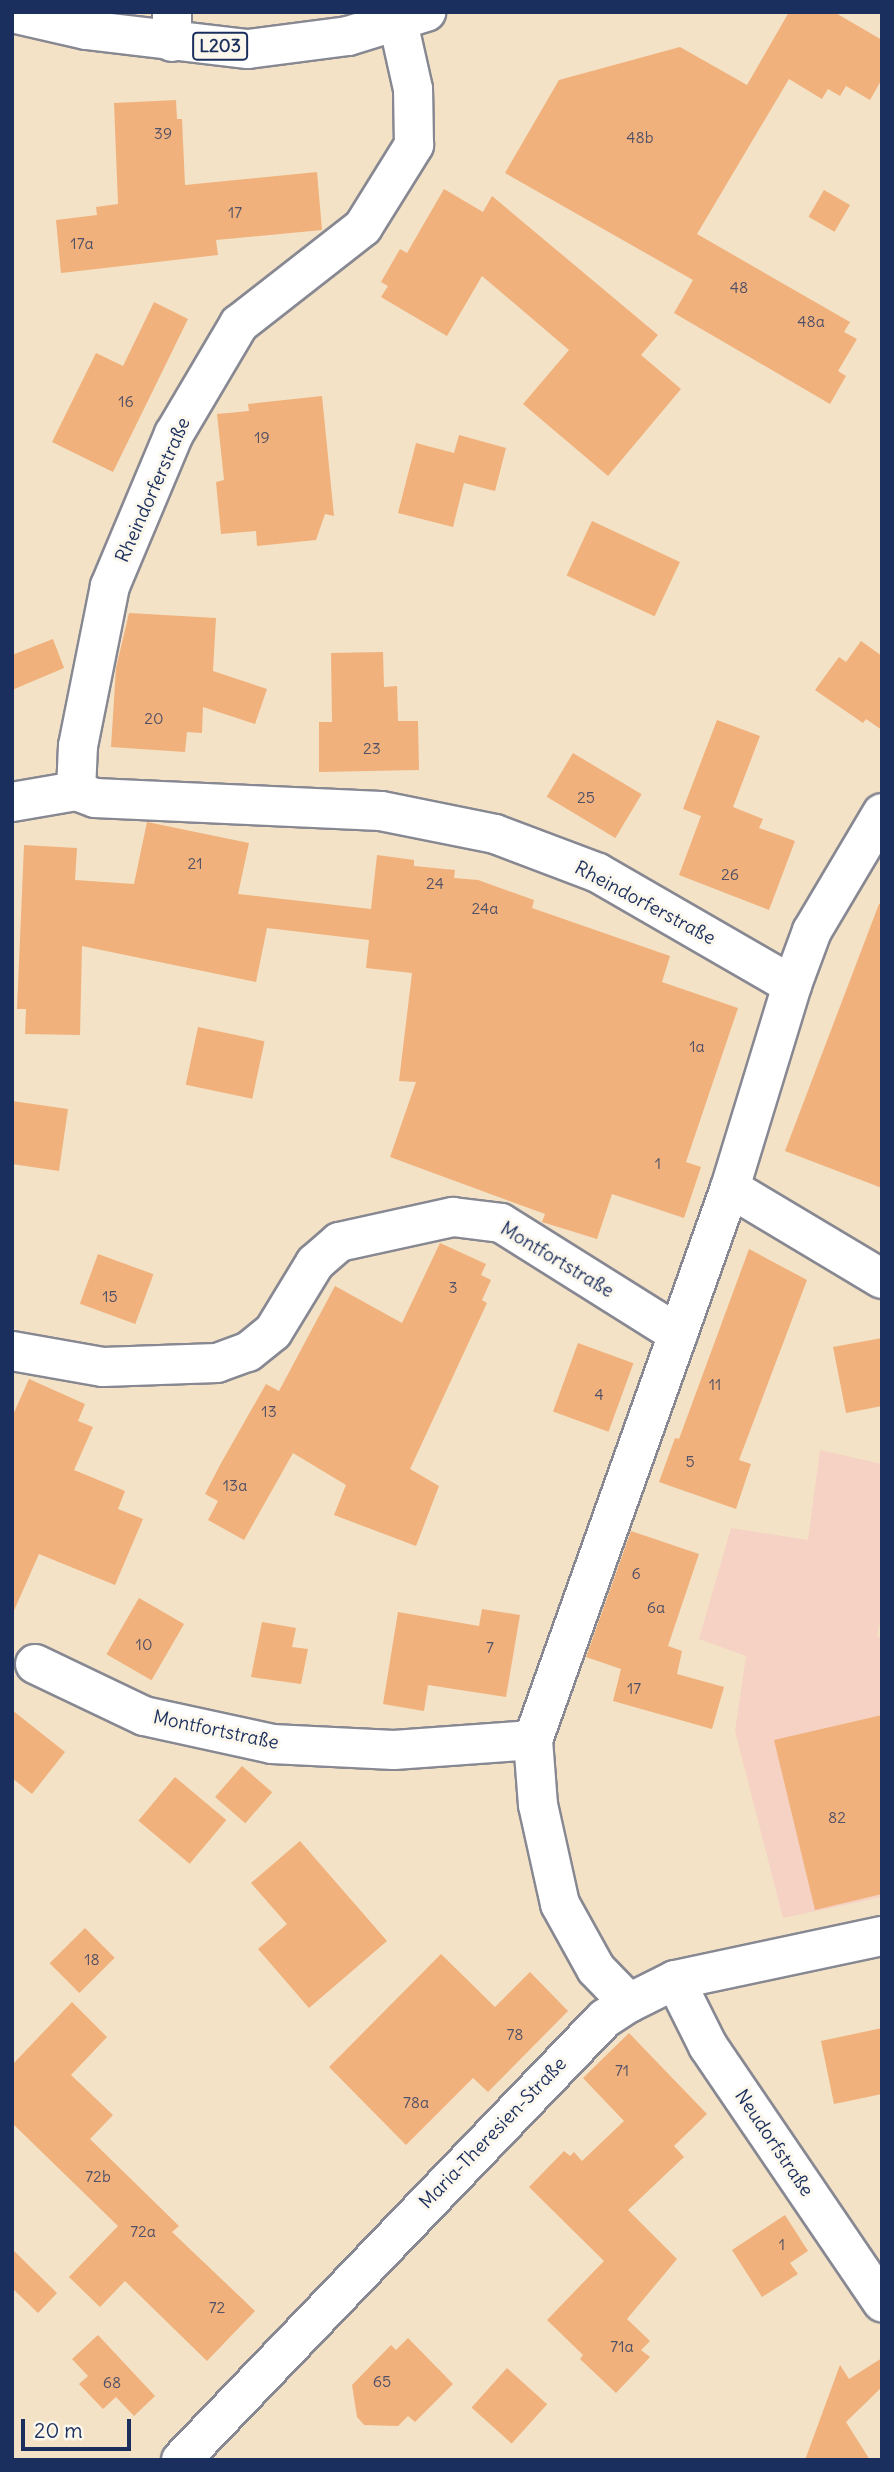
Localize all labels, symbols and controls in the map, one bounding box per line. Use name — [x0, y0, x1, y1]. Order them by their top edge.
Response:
road number: L203 — [192, 32, 248, 60]
house number: 39 — [154, 123, 172, 143]
house number: 48b — [626, 127, 654, 147]
house number: 17 — [228, 202, 242, 222]
house number: 17a — [70, 233, 94, 253]
house number: 48 — [730, 277, 748, 297]
house number: 48a — [797, 311, 825, 331]
house number: 16 — [118, 391, 134, 411]
street label: Rheindorferstraße — [111, 414, 195, 566]
house number: 19 — [254, 427, 270, 447]
house number: 20 — [144, 708, 164, 728]
house number: 23 — [363, 738, 381, 758]
house number: 25 — [577, 787, 595, 807]
house number: 21 — [187, 853, 203, 873]
street label: Rheindorferstraße — [571, 856, 719, 950]
house number: 26 — [721, 864, 739, 884]
house number: 24 — [426, 873, 444, 893]
house number: 24a — [472, 898, 498, 918]
house number: 1a — [689, 1036, 705, 1056]
house number: 1 — [655, 1153, 661, 1173]
street label: Montfortstraße — [496, 1217, 618, 1303]
house number: 3 — [448, 1277, 458, 1297]
house number: 15 — [102, 1286, 118, 1306]
house number: 11 — [709, 1374, 721, 1394]
house number: 4 — [594, 1384, 604, 1404]
house number: 13 — [261, 1401, 277, 1421]
house number: 5 — [685, 1451, 695, 1471]
house number: 13a — [223, 1475, 247, 1495]
house number: 6 — [631, 1563, 641, 1583]
house number: 6a — [647, 1597, 665, 1617]
house number: 10 — [136, 1634, 152, 1654]
house number: 7 — [486, 1637, 494, 1657]
house number: 17 — [627, 1678, 641, 1698]
street label: Montfortstraße — [151, 1706, 281, 1754]
house number: 82 — [828, 1807, 846, 1827]
house number: 18 — [84, 1949, 100, 1969]
house number: 78 — [506, 2024, 524, 2044]
street label: Maria-Theresien-Straße — [415, 2053, 571, 2213]
house number: 71 — [615, 2060, 629, 2080]
street label: Neudorfstraße — [730, 2085, 818, 2201]
house number: 78a — [403, 2092, 429, 2112]
house number: 72b — [85, 2166, 111, 2186]
house number: 72a — [130, 2221, 156, 2241]
house number: 1 — [779, 2234, 785, 2254]
house number: 72 — [209, 2297, 225, 2317]
house number: 71a — [610, 2336, 634, 2356]
house number: 65 — [373, 2371, 391, 2391]
house number: 68 — [103, 2372, 121, 2392]
scale bar — [24, 2406, 135, 2450]
text: 20 m — [34, 2417, 83, 2444]

